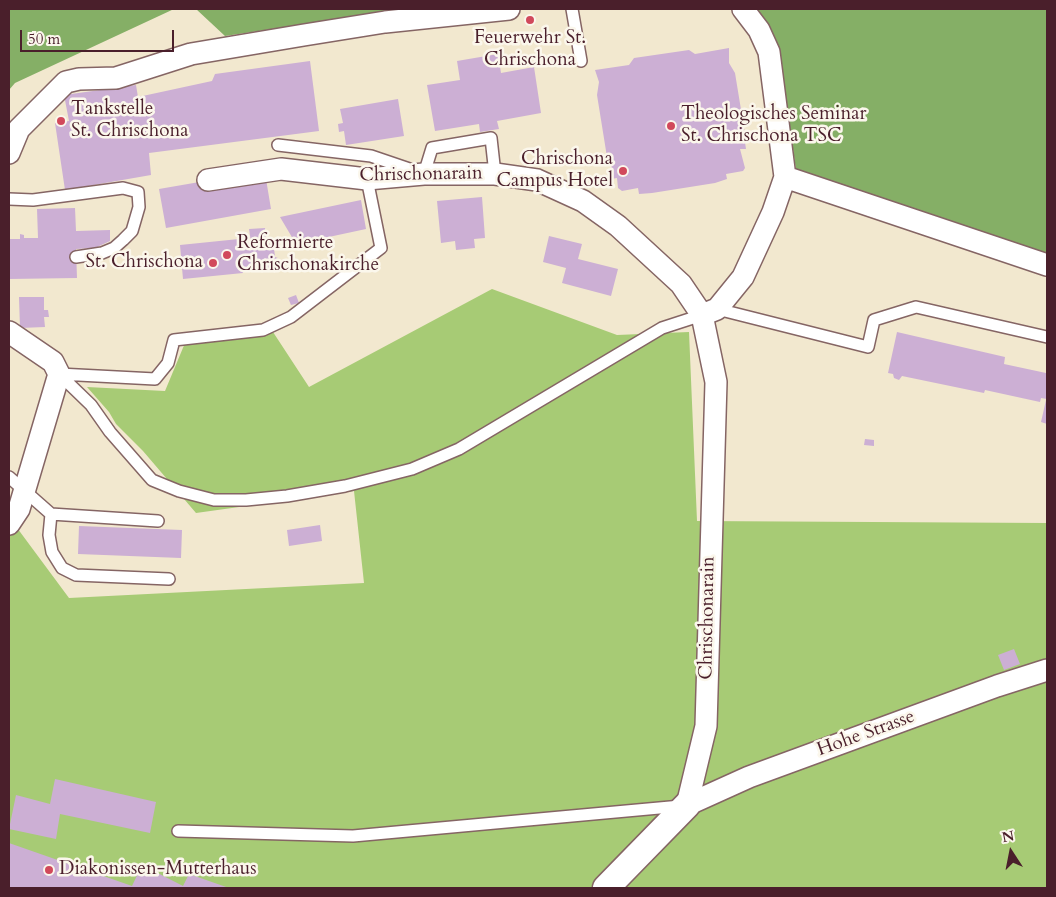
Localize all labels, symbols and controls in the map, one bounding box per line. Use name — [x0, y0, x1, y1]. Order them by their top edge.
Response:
marker: Feuerwehr St. Chrischona — [524, 14, 536, 26]
scale bar — [22, 20, 176, 52]
place label: Feuerwehr St. Chrischona — [474, 28, 586, 72]
text: 50 m — [28, 29, 60, 49]
place label: Tankstelle St. Chrischona — [71, 99, 188, 143]
place label: Theologisches Seminar St. Chrischona TSC — [681, 104, 866, 148]
marker: Tankstelle St. Chrischona — [55, 115, 67, 127]
marker: Theologisches Seminar St. Chrischona TSC — [665, 120, 677, 132]
place label: Chrischona Campus Hotel — [497, 149, 613, 193]
street label: Chrischonarain — [359, 163, 483, 187]
marker: Chrischona Campus Hotel — [617, 165, 629, 177]
place label: Reformierte Chrischonakirche — [237, 233, 379, 277]
marker: Reformierte Chrischonakirche — [221, 249, 233, 261]
place label: St. Chrischona — [86, 252, 203, 274]
marker: St. Chrischona — [207, 257, 219, 269]
street label: Chrischonarain — [696, 556, 720, 680]
street label: Hohe Strasse — [814, 706, 918, 762]
text: N — [1000, 826, 1016, 847]
north arrow — [986, 827, 1036, 877]
place label: Diakonissen-Mutterhaus — [59, 859, 256, 881]
marker: Diakonissen-Mutterhaus — [43, 864, 55, 876]

